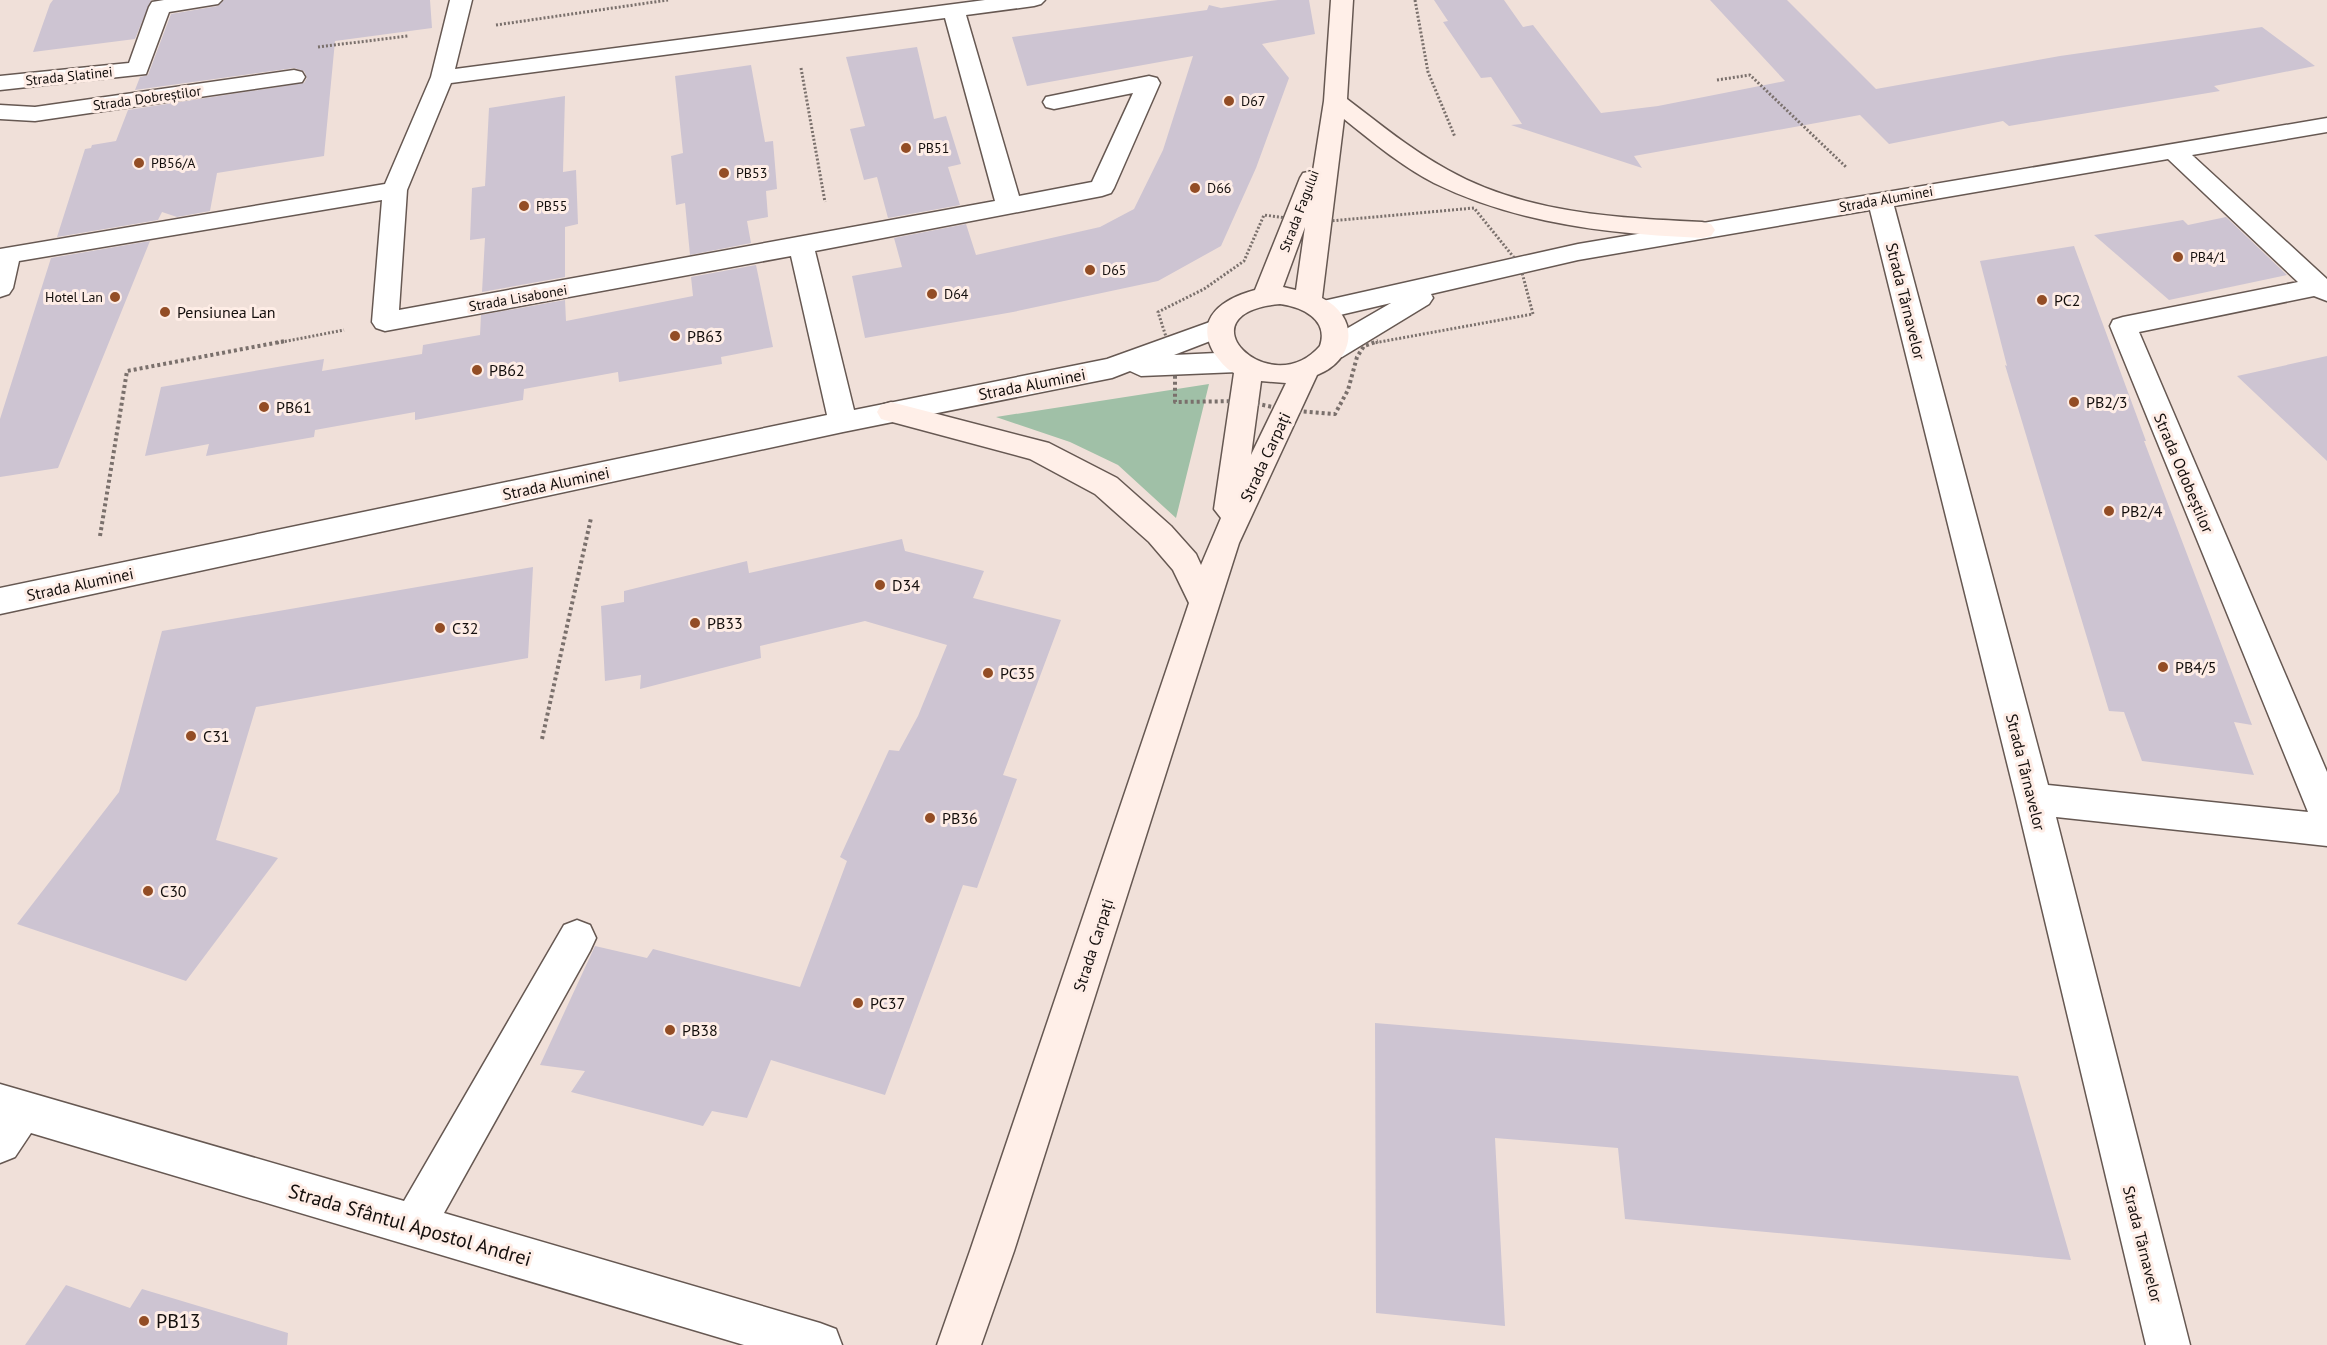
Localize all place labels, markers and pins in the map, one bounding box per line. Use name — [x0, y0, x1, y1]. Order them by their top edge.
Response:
place label: D67 — [1241, 92, 1265, 110]
marker: D67 — [1222, 94, 1236, 108]
place label: PB51 — [918, 139, 949, 157]
marker: PB51 — [899, 141, 913, 155]
place label: PB56/A — [151, 154, 196, 172]
marker: PB56/A — [132, 156, 146, 170]
place label: PB53 — [736, 164, 767, 182]
marker: PB53 — [717, 166, 731, 180]
place label: D66 — [1207, 179, 1231, 197]
marker: D66 — [1188, 181, 1202, 195]
place label: PB55 — [536, 197, 567, 215]
marker: PB55 — [517, 199, 531, 213]
place label: PB4/1 — [2190, 248, 2226, 266]
marker: PB4/1 — [2171, 250, 2185, 264]
place label: D65 — [1102, 261, 1126, 279]
marker: D65 — [1083, 263, 1097, 277]
place label: D64 — [944, 285, 969, 303]
marker: D64 — [925, 287, 939, 301]
place label: Hotel Lan — [45, 288, 103, 306]
marker: Hotel Lan — [108, 290, 122, 304]
place label: PC2 — [2054, 290, 2081, 310]
marker: PC2 — [2035, 293, 2049, 307]
place label: Pensiunea Lan — [177, 302, 276, 322]
marker: Pensiunea Lan — [158, 305, 172, 319]
place label: PB63 — [687, 326, 723, 346]
marker: PB63 — [668, 329, 682, 343]
place label: PB62 — [489, 360, 525, 380]
marker: PB62 — [470, 363, 484, 377]
place label: PB2/3 — [2086, 392, 2127, 412]
marker: PB2/3 — [2067, 395, 2081, 409]
place label: PB61 — [276, 397, 312, 417]
marker: PB61 — [257, 400, 271, 414]
place label: PB2/4 — [2121, 501, 2163, 521]
marker: PB2/4 — [2102, 504, 2116, 518]
place label: D34 — [892, 575, 920, 595]
marker: D34 — [873, 578, 887, 592]
place label: PB33 — [707, 613, 743, 633]
marker: PB33 — [688, 616, 702, 630]
place label: C32 — [452, 618, 479, 638]
marker: C32 — [433, 621, 447, 635]
place label: PB4/5 — [2175, 657, 2216, 677]
marker: PB4/5 — [2156, 660, 2170, 674]
place label: PC35 — [1000, 663, 1035, 683]
marker: PC35 — [981, 666, 995, 680]
place label: C31 — [203, 726, 230, 746]
marker: C31 — [184, 729, 198, 743]
place label: PB36 — [942, 808, 978, 828]
marker: PB36 — [923, 811, 937, 825]
place label: C30 — [160, 881, 187, 901]
marker: C30 — [141, 884, 155, 898]
place label: PC37 — [870, 993, 905, 1013]
marker: PC37 — [851, 996, 865, 1010]
place label: PB38 — [682, 1020, 718, 1040]
marker: PB38 — [663, 1023, 677, 1037]
place label: PB13 — [156, 1308, 201, 1334]
marker: PB13 — [137, 1314, 151, 1328]

